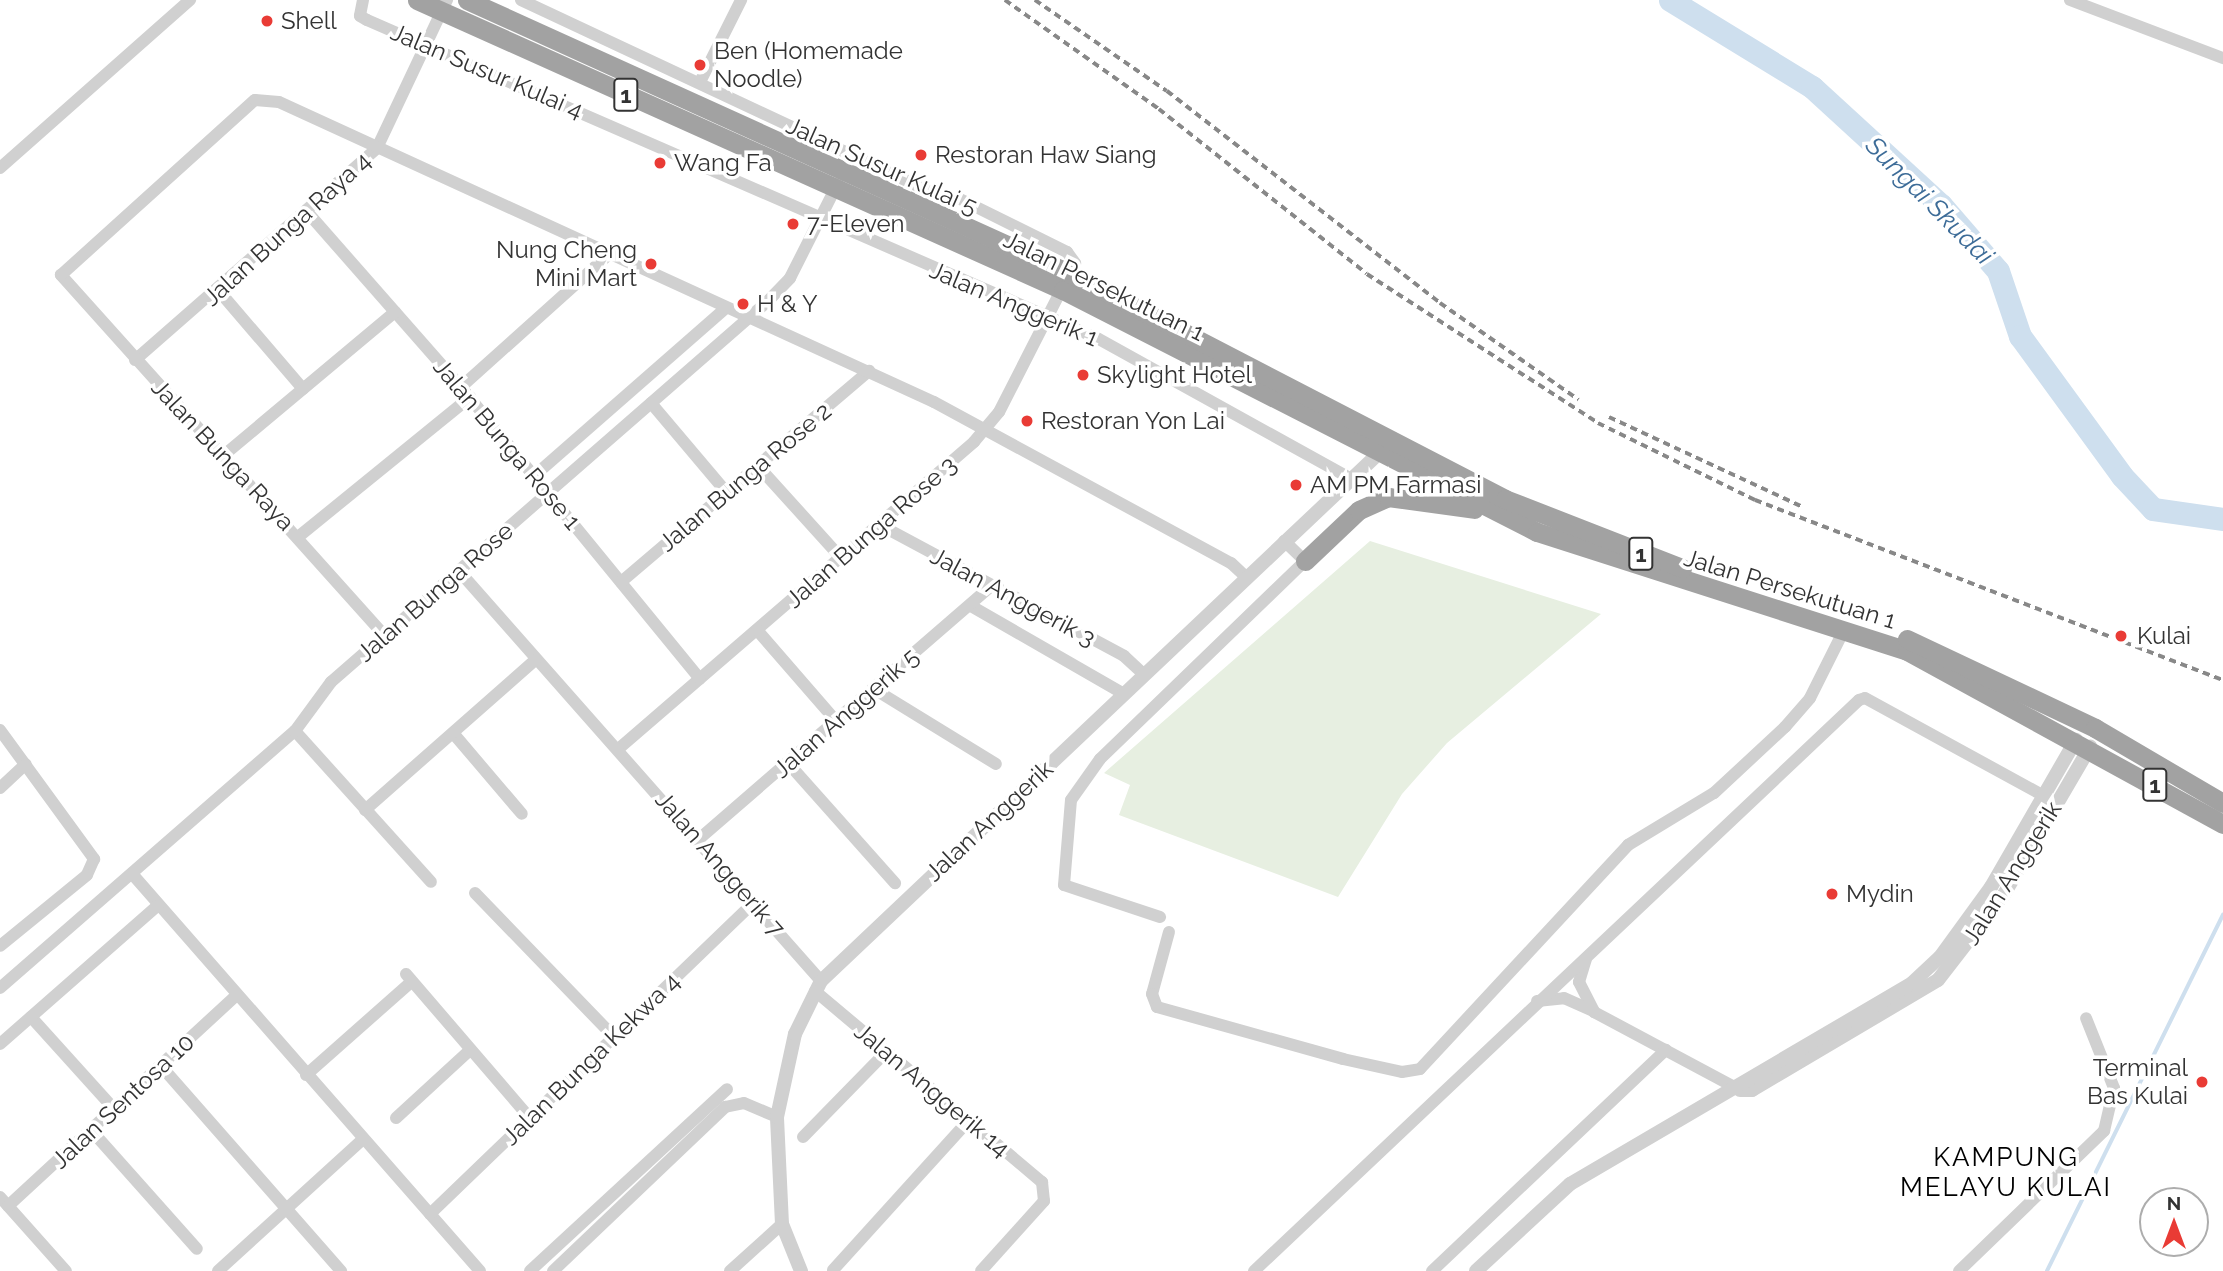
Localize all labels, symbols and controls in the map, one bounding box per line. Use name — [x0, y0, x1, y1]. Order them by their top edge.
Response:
place label: Shell — [281, 7, 337, 35]
marker: Shell — [259, 13, 275, 29]
street label: Jalan Susur Kulai 4 — [386, 17, 588, 125]
place label: Ben (Homemade Noodle) — [714, 37, 903, 93]
marker: Ben (Homemade Noodle) — [692, 57, 708, 73]
road number: 1 — [612, 76, 640, 114]
street label: Jalan Susur Kulai 5 — [782, 111, 982, 221]
water label: Sungai Skudai — [1859, 131, 1999, 271]
place label: Restoran Haw Siang — [935, 141, 1157, 169]
street label: Jalan Bunga Raya 4 — [197, 146, 377, 312]
marker: Restoran Haw Siang — [913, 147, 929, 163]
place label: Wang Fa — [674, 149, 772, 177]
marker: Wang Fa — [652, 155, 668, 171]
place label: 7-Eleven — [807, 210, 905, 238]
marker: 7-Eleven — [785, 216, 801, 232]
street label: Jalan Persekutuan 1 — [999, 225, 1209, 347]
place label: Nung Cheng Mini Mart — [496, 236, 637, 292]
street label: Jalan Anggerik 1 — [925, 255, 1103, 353]
marker: Nung Cheng Mini Mart — [643, 256, 659, 272]
place label: H & Y — [757, 290, 819, 318]
marker: H & Y — [735, 296, 751, 312]
street label: Jalan Bunga Rose 1 — [427, 353, 587, 535]
place label: Skylight Hotel — [1097, 361, 1252, 389]
marker: Skylight Hotel — [1075, 367, 1091, 383]
street label: Jalan Bunga Raya — [146, 373, 300, 537]
street label: Jalan Bunga Rose 2 — [653, 396, 837, 558]
place label: Restoran Yon Lai — [1041, 407, 1226, 435]
marker: Restoran Yon Lai — [1019, 413, 1035, 429]
street label: Jalan Bunga Rose 3 — [780, 450, 962, 614]
place label: AM PM Farmasi — [1310, 471, 1482, 499]
marker: AM PM Farmasi — [1288, 477, 1304, 493]
street label: Jalan Bunga Rose — [351, 516, 519, 668]
road number: 1 — [1627, 534, 1655, 574]
street label: Jalan Anggerik 3 — [925, 541, 1101, 653]
street label: Jalan Persekutuan 1 — [1681, 543, 1899, 635]
place label: Kulai — [2137, 622, 2191, 650]
marker: Kulai — [2111, 626, 2131, 646]
street label: Jalan Anggerik 5 — [767, 642, 925, 784]
street label: Jalan Anggerik — [919, 754, 1059, 888]
road number: 1 — [2141, 765, 2169, 804]
street label: Jalan Anggerik 7 — [649, 785, 791, 943]
street label: Jalan Anggerik — [1956, 796, 2068, 950]
place label: Mydin — [1846, 880, 1914, 908]
marker: Mydin — [1824, 886, 1840, 902]
street label: Jalan Bunga Kekwa 4 — [496, 967, 686, 1151]
street label: Jalan Anggerik 14 — [848, 1017, 1016, 1163]
street label: Jalan Sentosa 10 — [46, 1028, 200, 1174]
place label: Terminal Bas Kulai — [2087, 1054, 2188, 1110]
marker: Terminal Bas Kulai — [2194, 1074, 2210, 1090]
district label: KAMPUNG MELAYU KULAI — [1901, 1142, 2111, 1204]
north arrow — [2139, 1187, 2209, 1257]
text: N — [2167, 1192, 2181, 1214]

